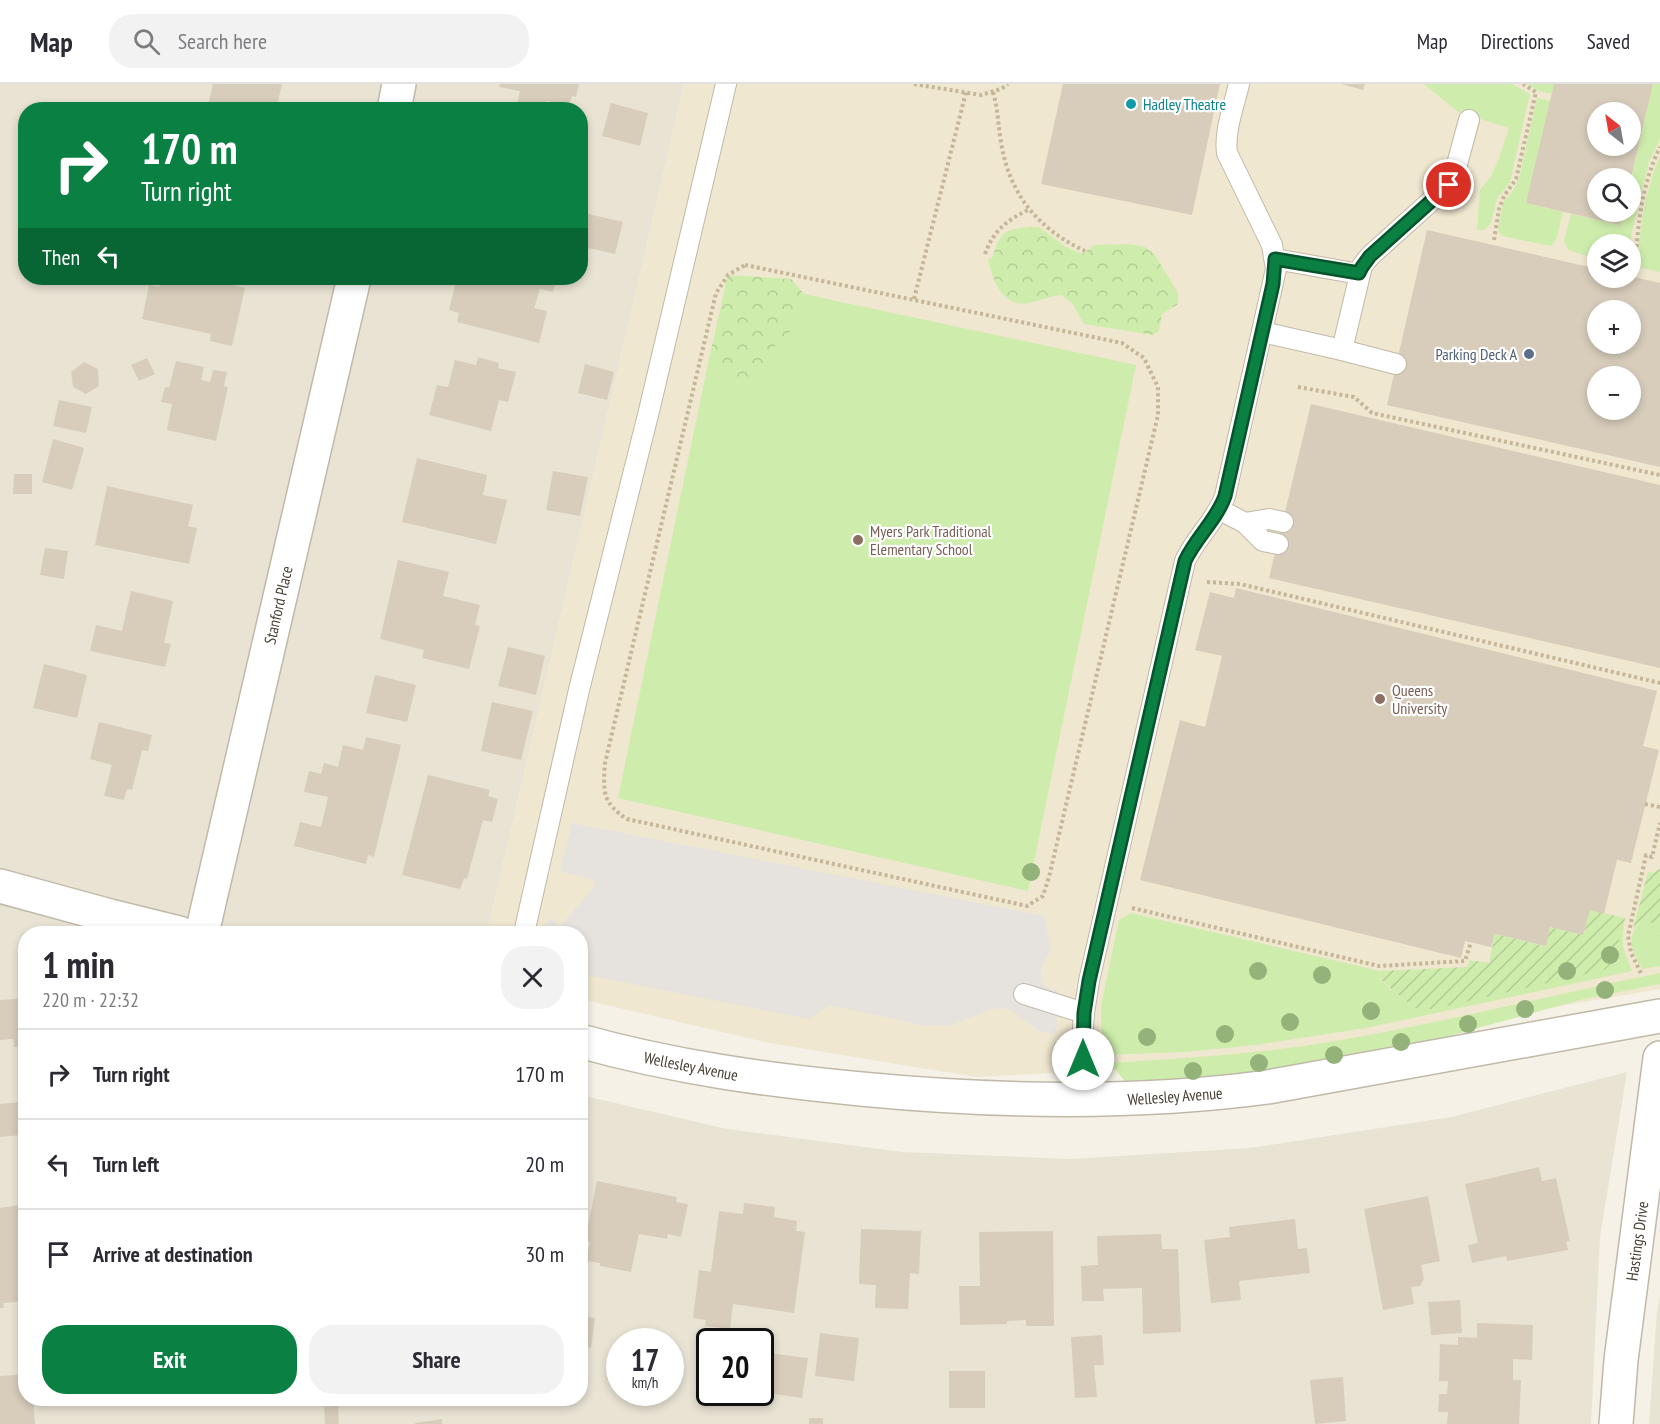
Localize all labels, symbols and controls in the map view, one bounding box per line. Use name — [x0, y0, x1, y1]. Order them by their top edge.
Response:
search box — [109, 14, 529, 68]
text: Map — [30, 23, 73, 60]
icon: search — [130, 25, 163, 58]
text: Search here — [178, 27, 267, 55]
text: Map — [1417, 28, 1448, 55]
text: Directions — [1481, 28, 1554, 55]
text: Saved — [1587, 28, 1630, 55]
place label: Hadley Theatre — [1143, 94, 1226, 114]
marker: Hadley Theatre — [1124, 97, 1138, 111]
north arrow — [1587, 102, 1641, 156]
map controls — [1587, 102, 1641, 420]
text: 170 m — [141, 121, 238, 176]
icon: right — [42, 126, 120, 204]
pin — [1423, 159, 1474, 210]
icon: arrive — [1432, 168, 1465, 201]
button: search — [1587, 168, 1641, 222]
text: Turn right — [141, 174, 232, 208]
button: layers — [1587, 234, 1641, 288]
icon: left — [92, 240, 125, 273]
text: Then — [42, 243, 80, 271]
button: + — [1587, 300, 1641, 354]
place label: Parking Deck A — [1435, 344, 1517, 364]
marker: Parking Deck A — [1522, 347, 1536, 361]
button: − — [1587, 366, 1641, 420]
place label: Myers Park Traditional Elementary School — [870, 521, 992, 559]
marker: Myers Park Traditional Elementary School — [851, 533, 865, 547]
street label: Stanford Place — [259, 564, 297, 646]
place label: Queens University — [1392, 680, 1447, 718]
marker: Queens University — [1373, 692, 1387, 706]
text: 1 min — [42, 941, 115, 988]
button: close — [501, 946, 564, 1009]
text: 220 m · 22:32 — [42, 987, 139, 1013]
position arrow — [1051, 1027, 1115, 1091]
street label: Wellesley Avenue — [642, 1047, 740, 1085]
icon: right — [42, 1058, 75, 1091]
text: Turn right — [93, 1060, 170, 1088]
text: 170 m — [515, 1060, 564, 1088]
street label: Wellesley Avenue — [1127, 1083, 1223, 1109]
icon: left — [42, 1148, 75, 1181]
text: Turn left — [93, 1150, 159, 1178]
text: 20 m — [525, 1150, 564, 1178]
street label: Hastings Drive — [1622, 1200, 1652, 1282]
icon: arrive — [42, 1238, 75, 1271]
text: Arrive at destination — [93, 1240, 253, 1268]
text: 30 m — [525, 1240, 564, 1268]
button: Exit — [42, 1325, 297, 1394]
button: Share — [309, 1325, 564, 1394]
speed limit sign: 20 — [696, 1328, 774, 1406]
text: 17 — [631, 1340, 659, 1379]
text: km/h — [632, 1373, 658, 1392]

